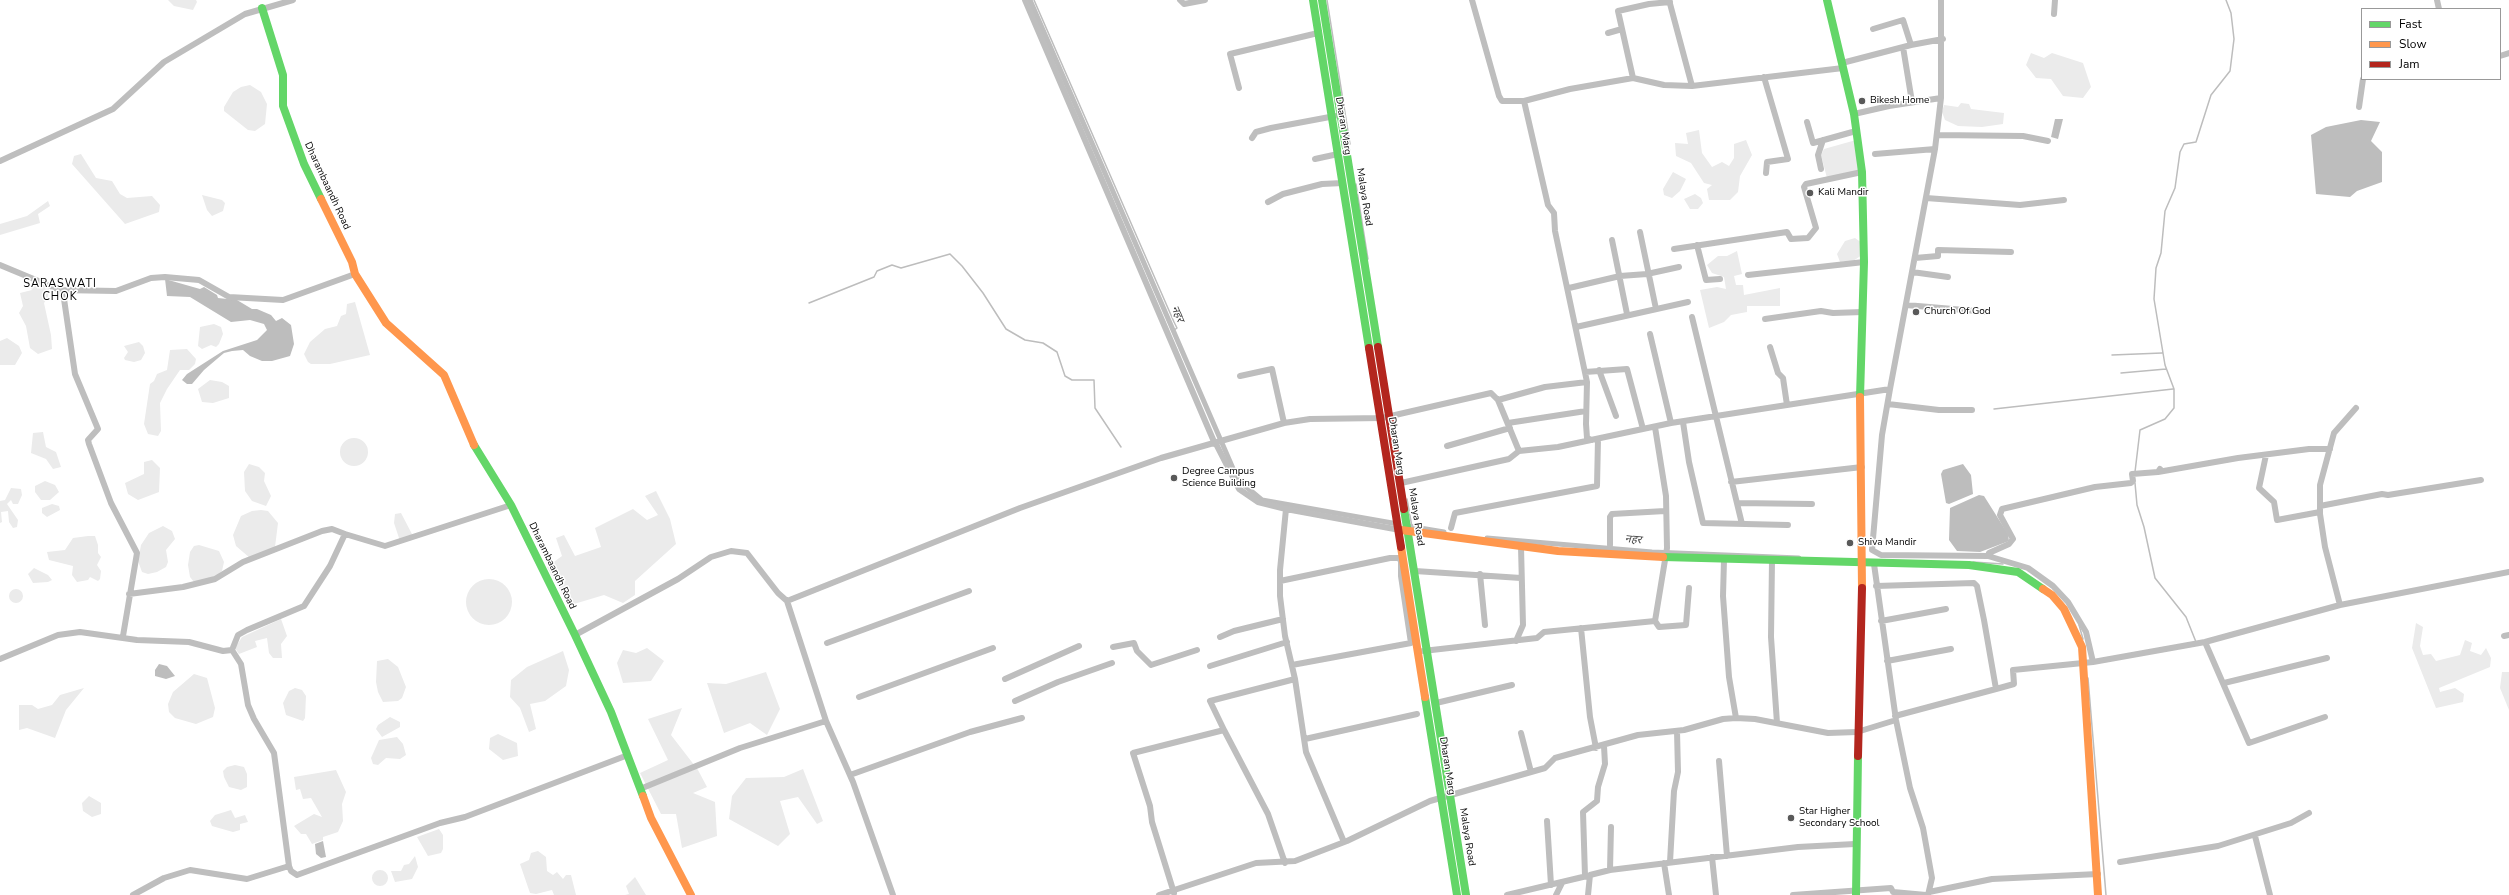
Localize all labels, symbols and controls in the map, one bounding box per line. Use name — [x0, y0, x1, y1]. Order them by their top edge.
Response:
legend — [2361, 8, 2501, 80]
text: Fast — [2399, 16, 2422, 32]
text: Slow — [2399, 36, 2427, 52]
text: Jam — [2399, 56, 2420, 72]
place label: Bikesh Home — [1870, 95, 1929, 107]
street label: Dharan Marg — [1332, 96, 1354, 156]
marker: Bikesh Home — [1857, 96, 1867, 106]
street label: Dharambaandh Road — [301, 140, 353, 232]
street label: Malaya Road — [1354, 167, 1374, 227]
place label: Kali Mandir — [1818, 187, 1869, 199]
marker: Kali Mandir — [1805, 188, 1815, 198]
district label: SARASWATI CHOK — [23, 277, 97, 303]
water label: नहर — [1168, 304, 1186, 324]
place label: Church Of God — [1924, 306, 1991, 318]
marker: Church Of God — [1911, 307, 1921, 317]
street label: Dharan Marg — [1385, 416, 1407, 476]
place label: Degree Campus Science Building — [1182, 466, 1256, 490]
marker: Degree Campus Science Building — [1169, 473, 1179, 483]
street label: Malaya Road — [1406, 487, 1426, 547]
street label: Dharambaandh Road — [526, 521, 578, 611]
water label: नहर — [1624, 533, 1642, 547]
place label: Shiva Mandir — [1858, 537, 1916, 549]
marker: Shiva Mandir — [1845, 538, 1855, 548]
street label: Dharan Marg — [1436, 736, 1458, 796]
place label: Star Higher Secondary School — [1799, 806, 1879, 830]
street label: Malaya Road — [1457, 807, 1477, 867]
marker: Star Higher Secondary School — [1786, 813, 1796, 823]

